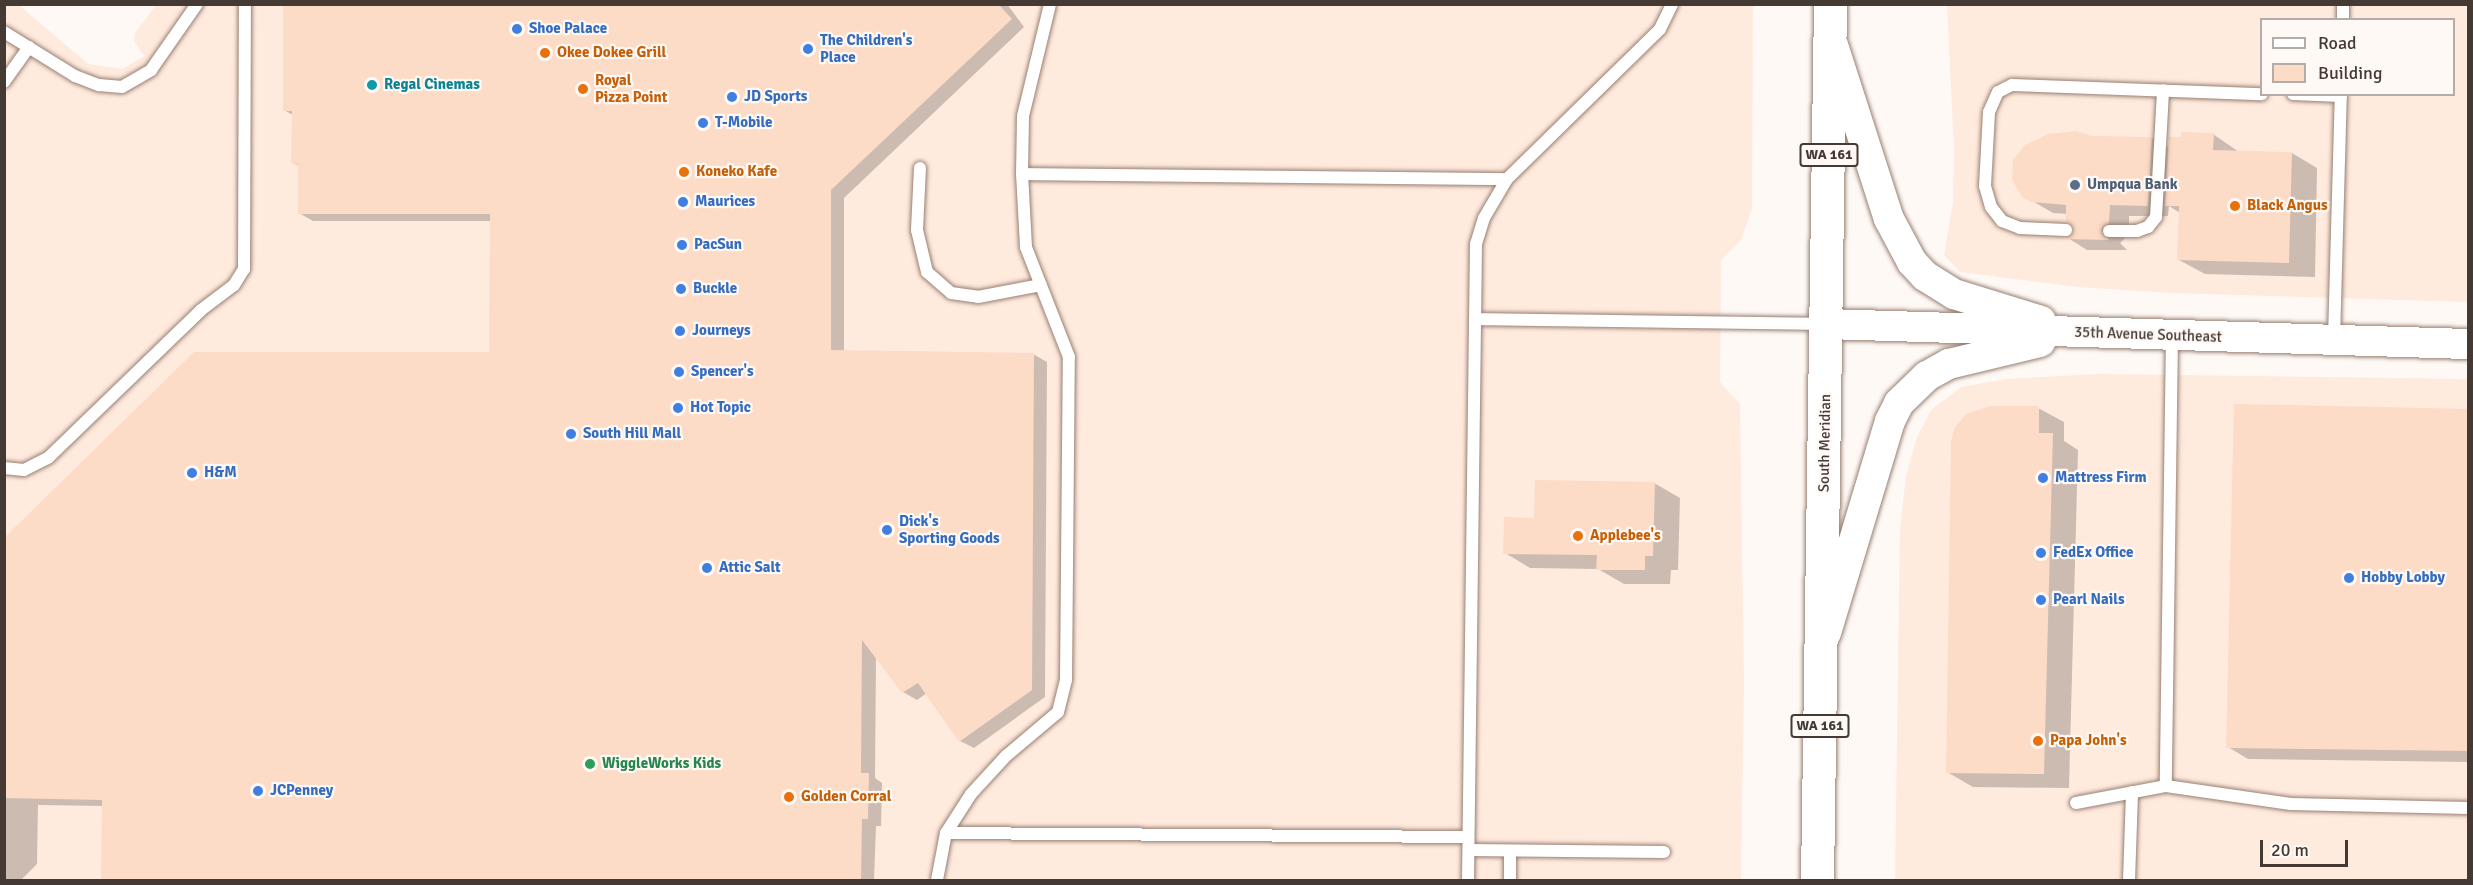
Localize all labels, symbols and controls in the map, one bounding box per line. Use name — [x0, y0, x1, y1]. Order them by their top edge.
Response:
legend — [2260, 18, 2455, 96]
place label: Shoe Palace — [529, 20, 607, 38]
marker: Shoe Palace — [510, 22, 524, 36]
place label: The Children's Place — [820, 31, 912, 66]
text: Road — [2318, 32, 2357, 54]
marker: The Children's Place — [801, 42, 815, 56]
place label: Okee Dokee Grill — [557, 44, 666, 62]
marker: Okee Dokee Grill — [538, 46, 552, 60]
text: Building — [2318, 62, 2382, 84]
place label: Royal Pizza Point — [595, 71, 667, 106]
place label: Regal Cinemas — [384, 76, 480, 94]
marker: Regal Cinemas — [365, 78, 379, 92]
marker: Royal Pizza Point — [576, 82, 590, 96]
place label: JD Sports — [744, 88, 807, 106]
marker: JD Sports — [725, 90, 739, 104]
place label: T-Mobile — [715, 114, 772, 132]
marker: T-Mobile — [696, 116, 710, 130]
road number: WA 161 — [1799, 144, 1859, 166]
place label: Koneko Kafe — [696, 163, 777, 181]
marker: Koneko Kafe — [677, 165, 691, 179]
place label: Umpqua Bank — [2087, 176, 2178, 194]
marker: Umpqua Bank — [2068, 178, 2082, 192]
place label: Maurices — [695, 193, 755, 211]
marker: Maurices — [676, 195, 690, 209]
place label: Black Angus — [2247, 197, 2328, 215]
marker: Black Angus — [2228, 199, 2242, 213]
place label: PacSun — [694, 236, 742, 254]
marker: PacSun — [675, 238, 689, 252]
place label: Buckle — [693, 280, 737, 298]
marker: Buckle — [674, 282, 688, 296]
place label: Journeys — [692, 322, 751, 340]
street label: 35th Avenue Southeast — [2074, 323, 2222, 347]
marker: Journeys — [673, 324, 687, 338]
place label: Spencer's — [691, 363, 754, 381]
marker: Spencer's — [672, 365, 686, 379]
street label: South Meridian — [1815, 394, 1835, 492]
place label: Hot Topic — [690, 399, 751, 417]
marker: Hot Topic — [671, 401, 685, 415]
place label: South Hill Mall — [583, 425, 681, 443]
marker: South Hill Mall — [564, 427, 578, 441]
place label: H&M — [204, 464, 237, 482]
marker: H&M — [185, 466, 199, 480]
place label: Mattress Firm — [2055, 469, 2147, 487]
marker: Mattress Firm — [2036, 471, 2050, 485]
place label: Dick's Sporting Goods — [899, 512, 1000, 547]
marker: Dick's Sporting Goods — [880, 523, 894, 537]
place label: Applebee's — [1590, 527, 1661, 545]
marker: Applebee's — [1571, 529, 1585, 543]
place label: FedEx Office — [2053, 544, 2133, 562]
marker: FedEx Office — [2034, 546, 2048, 560]
place label: Attic Salt — [719, 559, 781, 577]
marker: Attic Salt — [700, 561, 714, 575]
place label: Hobby Lobby — [2361, 569, 2445, 587]
marker: Hobby Lobby — [2342, 571, 2356, 585]
place label: Pearl Nails — [2053, 591, 2125, 609]
marker: Pearl Nails — [2034, 593, 2048, 607]
road number: WA 161 — [1790, 715, 1850, 737]
place label: Papa John's — [2050, 732, 2127, 750]
marker: Papa John's — [2031, 734, 2045, 748]
place label: WiggleWorks Kids — [602, 755, 721, 773]
marker: WiggleWorks Kids — [583, 757, 597, 771]
place label: JCPenney — [270, 782, 333, 800]
marker: JCPenney — [251, 784, 265, 798]
place label: Golden Corral — [801, 788, 891, 806]
marker: Golden Corral — [782, 790, 796, 804]
scale bar — [2263, 828, 2352, 866]
text: 20 m — [2271, 839, 2309, 861]

